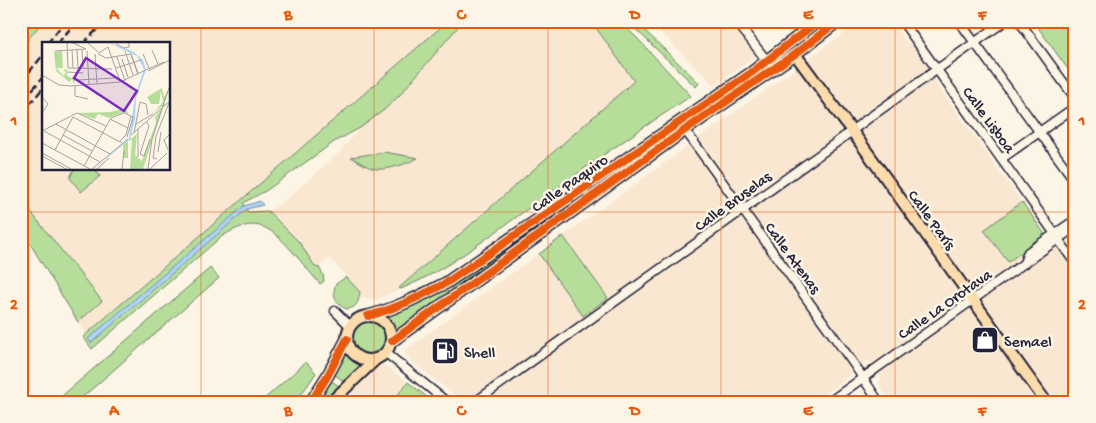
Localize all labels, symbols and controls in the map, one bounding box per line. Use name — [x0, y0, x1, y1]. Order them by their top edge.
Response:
text: A — [108, 7, 120, 26]
text: B — [283, 7, 293, 26]
text: C — [456, 7, 467, 26]
text: D — [628, 7, 641, 26]
text: E — [803, 7, 814, 26]
text: F — [977, 7, 988, 26]
inset map — [42, 42, 170, 170]
street label: Calle Lisboa — [957, 84, 1018, 159]
text: 1 — [10, 113, 17, 132]
text: 1 — [1078, 113, 1085, 132]
street label: Calle Paquiro — [529, 152, 613, 218]
street label: Calle Bruselas — [692, 168, 777, 237]
street label: Calle París — [902, 187, 959, 256]
street label: Calle Atenas — [759, 220, 824, 299]
street label: Calle La Orotava — [895, 266, 997, 345]
text: 2 — [10, 297, 18, 316]
text: 2 — [1078, 297, 1086, 316]
shop icon: Semael — [970, 325, 1000, 355]
place label: Semael — [1004, 334, 1052, 353]
fuel station icon: Shell — [430, 336, 460, 366]
place label: Shell — [464, 345, 495, 364]
text: A — [108, 403, 120, 422]
text: B — [283, 403, 293, 422]
text: C — [456, 403, 467, 422]
text: D — [628, 403, 641, 422]
text: E — [803, 403, 814, 422]
text: F — [977, 403, 988, 422]

